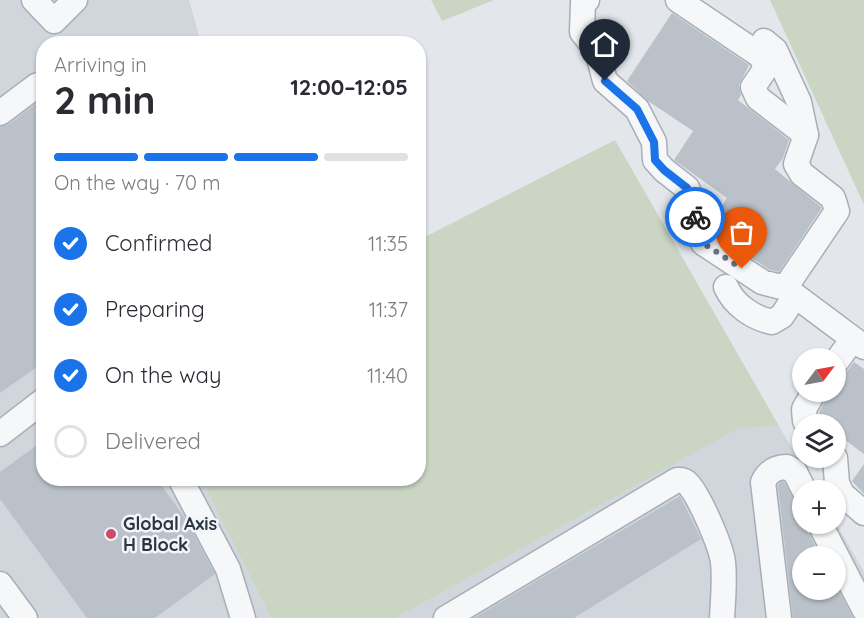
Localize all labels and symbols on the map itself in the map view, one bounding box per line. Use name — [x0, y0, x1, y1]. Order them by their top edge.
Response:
pin — [579, 19, 630, 81]
courier — [665, 187, 725, 247]
pin — [716, 207, 767, 269]
north arrow — [792, 348, 846, 402]
place label: Global Axis H Block — [123, 512, 217, 556]
marker: Global Axis H Block — [104, 527, 118, 541]

